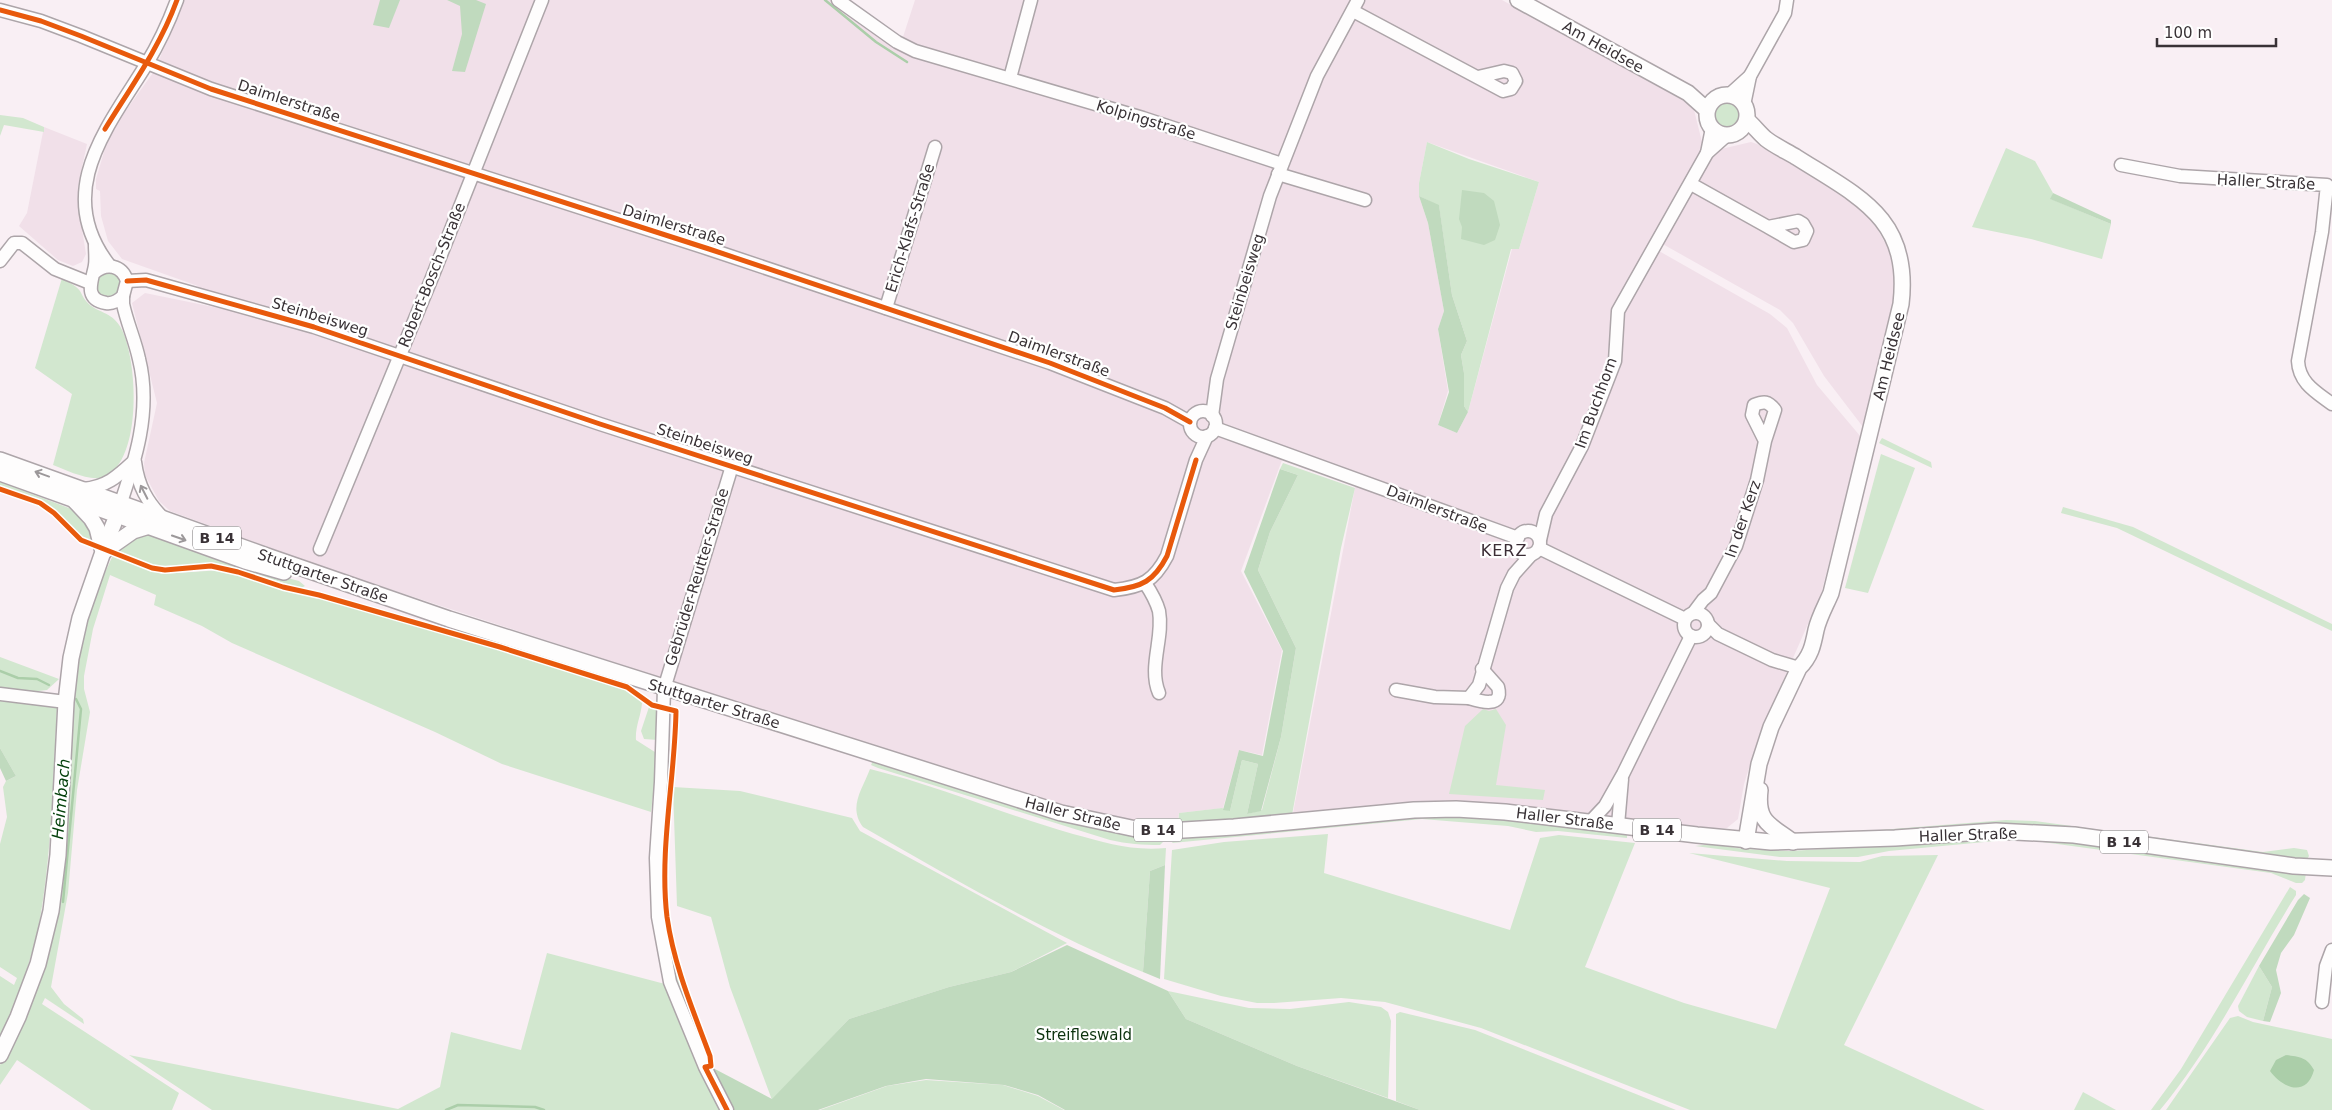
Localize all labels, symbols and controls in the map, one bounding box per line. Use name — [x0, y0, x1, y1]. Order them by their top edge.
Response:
scale bar — [2157, 15, 2276, 47]
street label: Am Heidsee — [1559, 17, 1647, 77]
text: 100 m — [2164, 24, 2212, 42]
street label: Daimlerstraße — [235, 76, 343, 126]
street label: Kolpingstraße — [1094, 96, 1198, 144]
street label: Erich-Klafs-Straße — [882, 161, 938, 295]
street label: Haller Straße — [2216, 170, 2316, 194]
street label: Robert-Bosch-Straße — [395, 200, 469, 350]
street label: Daimlerstraße — [620, 201, 728, 249]
street label: Steinbeisweg — [1222, 232, 1268, 332]
street label: Steinbeisweg — [270, 294, 370, 340]
street label: Am Heidsee — [1869, 310, 1909, 402]
street label: Daimlerstraße — [1006, 327, 1112, 381]
street label: Im Buchhorn — [1571, 355, 1621, 451]
street label: Steinbeisweg — [655, 420, 755, 468]
one-way arrow — [35, 469, 50, 478]
street label: In der Kerz — [1721, 478, 1765, 560]
street label: Daimlerstraße — [1384, 481, 1490, 537]
one-way arrow — [139, 485, 148, 500]
street label: Gebrüder-Reutter-Straße — [661, 486, 733, 668]
road number: B 14 — [193, 526, 241, 550]
one-way arrow — [171, 534, 186, 543]
district label: KERZ — [1481, 541, 1527, 560]
street label: Stuttgarter Straße — [255, 545, 391, 607]
street label: Stuttgarter Straße — [646, 675, 782, 733]
water label: Heimbach — [48, 758, 74, 840]
street label: Haller Straße — [1023, 793, 1123, 835]
street label: Haller Straße — [1515, 804, 1615, 834]
road number: B 14 — [1134, 818, 1182, 842]
road number: B 14 — [1633, 818, 1681, 842]
street label: Haller Straße — [1919, 824, 2017, 846]
road number: B 14 — [2100, 830, 2148, 854]
park label: Streifleswald — [1036, 1026, 1132, 1044]

